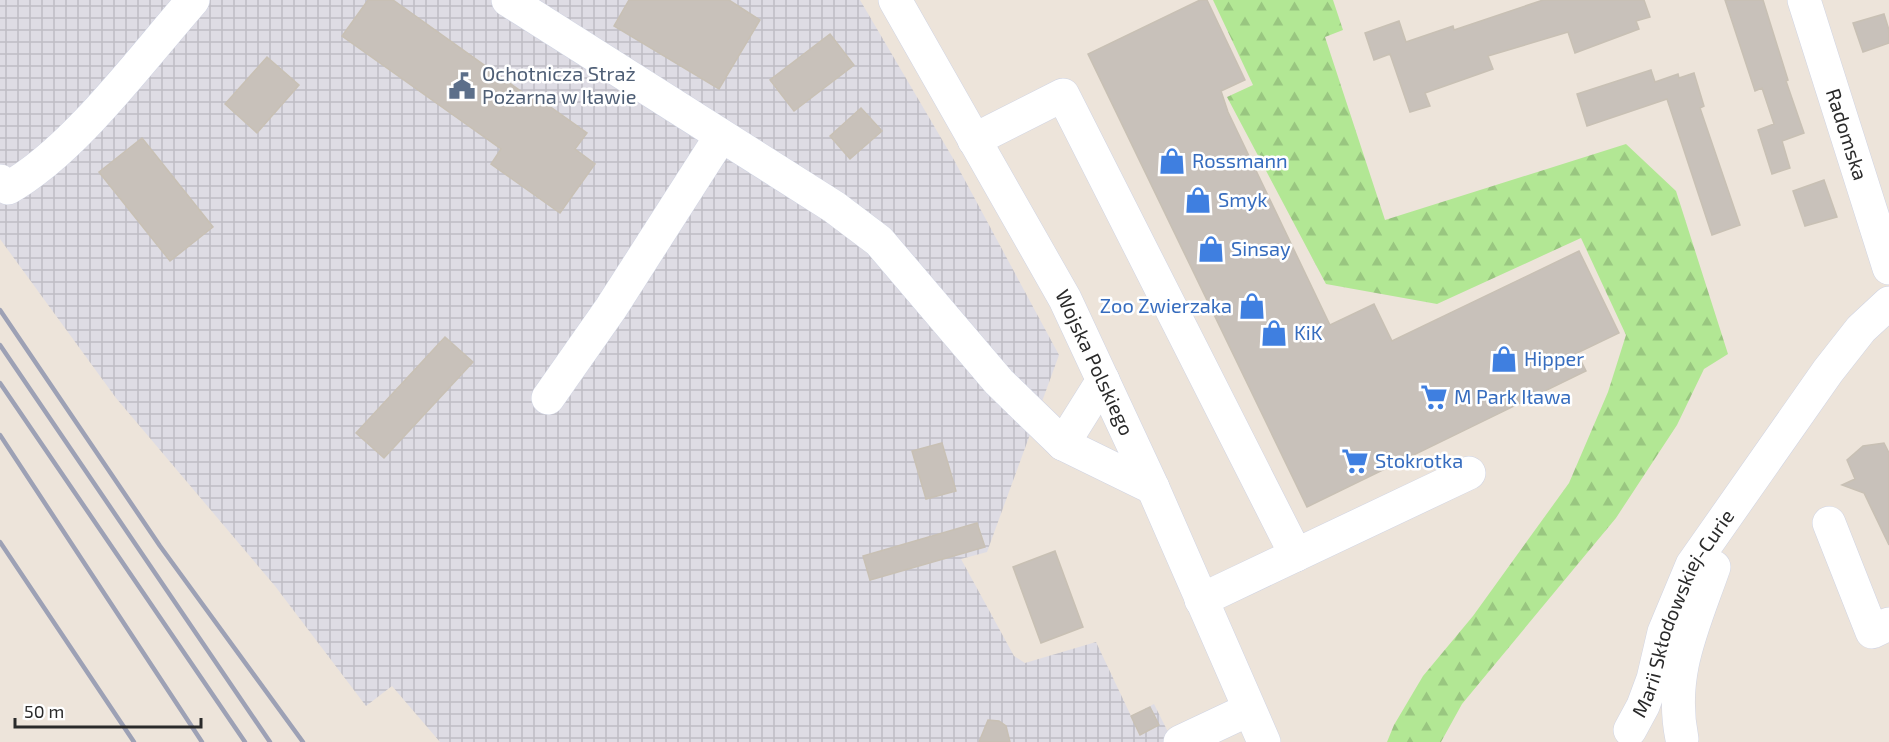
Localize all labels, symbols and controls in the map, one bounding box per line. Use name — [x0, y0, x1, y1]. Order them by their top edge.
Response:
place label: Ochotnicza Straż Pożarna w Iławie — [482, 61, 636, 108]
public building icon: Ochotnicza Straż Pożarna w Iławie — [447, 71, 477, 101]
street label: Radomska — [1822, 85, 1873, 183]
shop icon: Rossmann — [1157, 146, 1187, 176]
place label: Rossmann — [1192, 148, 1288, 172]
shop icon: Smyk — [1183, 185, 1213, 215]
place label: Smyk — [1218, 187, 1268, 211]
shop icon: Sinsay — [1196, 234, 1226, 264]
place label: Sinsay — [1231, 236, 1291, 260]
street label: Wojska Polskiego — [1051, 285, 1140, 439]
shop icon: Zoo Zwierzaka — [1237, 291, 1267, 321]
place label: Zoo Zwierzaka — [1100, 293, 1232, 317]
shop icon: KiK — [1259, 318, 1289, 348]
place label: KiK — [1294, 320, 1323, 344]
shop icon: Hipper — [1489, 344, 1519, 374]
place label: Hipper — [1524, 346, 1584, 370]
supermarket icon: M Park Iława — [1419, 382, 1449, 412]
place label: M Park Iława — [1454, 384, 1571, 408]
supermarket icon: Stokrotka — [1340, 446, 1370, 476]
place label: Stokrotka — [1375, 448, 1463, 472]
street label: Marii Skłodowskiej-Curie — [1626, 504, 1738, 721]
scale bar — [15, 691, 201, 729]
text: 50 m — [24, 700, 64, 722]

